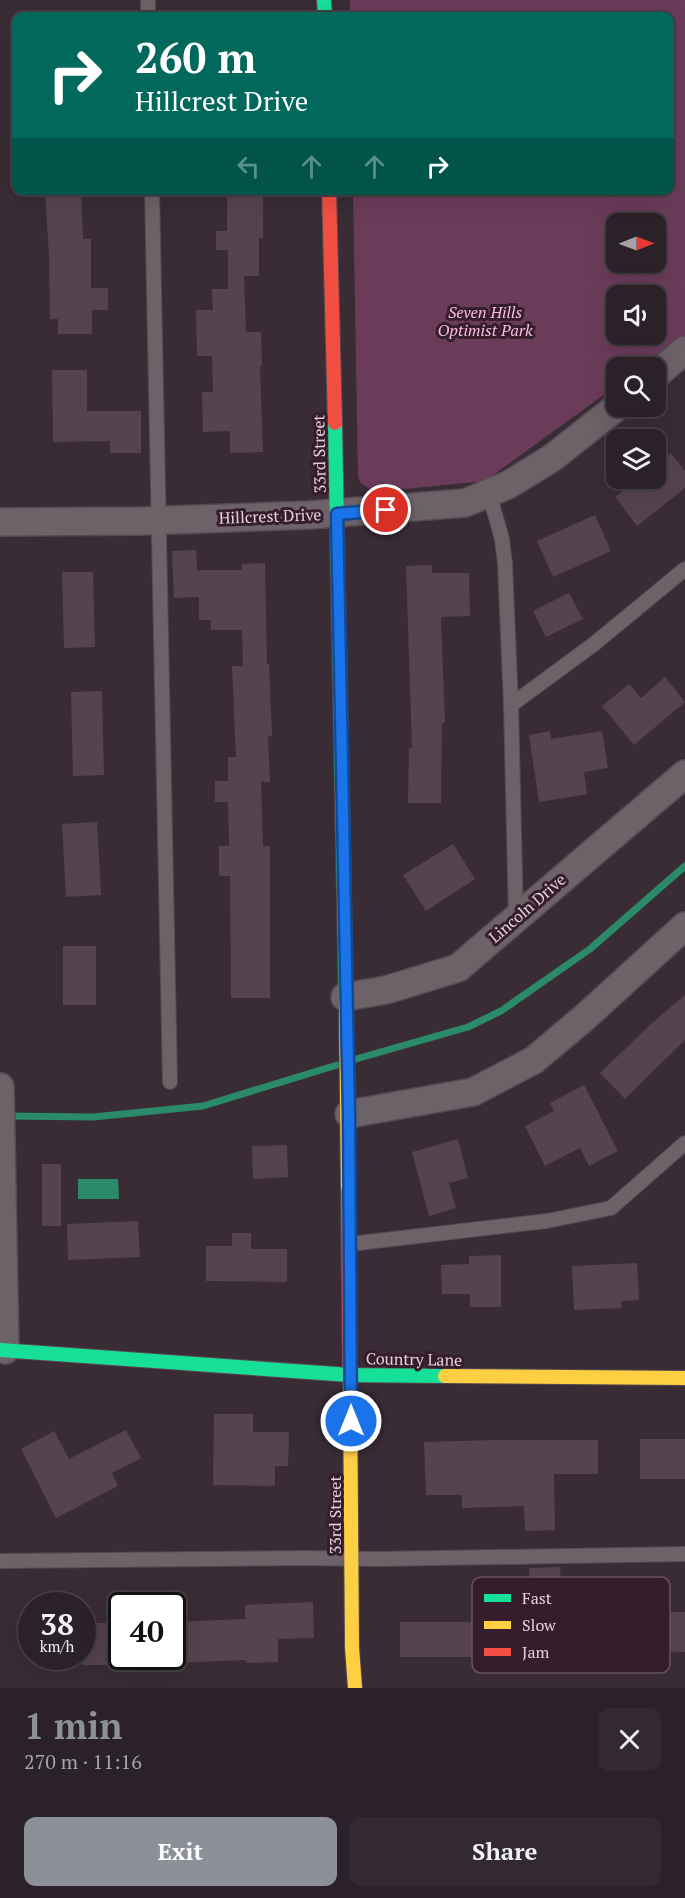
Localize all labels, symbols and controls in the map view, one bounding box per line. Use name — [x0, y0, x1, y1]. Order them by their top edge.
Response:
text: 260 m — [135, 29, 256, 85]
icon: right — [36, 36, 114, 114]
text: Hillcrest Drive — [135, 83, 308, 119]
icon: left — [232, 150, 265, 183]
icon: ahead — [295, 150, 328, 183]
icon: ahead — [358, 150, 391, 183]
icon: right — [421, 150, 454, 183]
north arrow — [606, 213, 666, 273]
map controls — [606, 213, 666, 489]
button: sound — [606, 285, 666, 345]
park label: Seven Hills Optimist Park — [437, 301, 533, 341]
button: search — [606, 357, 666, 417]
street label: 33rd Street — [307, 414, 331, 494]
button: layers — [606, 429, 666, 489]
pin — [360, 484, 411, 535]
icon: arrive — [369, 493, 402, 526]
street label: Hillcrest Drive — [218, 503, 322, 529]
street label: Lincoln Drive — [484, 868, 570, 948]
street label: Country Lane — [366, 1347, 462, 1371]
position arrow — [319, 1389, 383, 1453]
street label: 33rd Street — [324, 1476, 346, 1554]
legend — [472, 1577, 670, 1673]
text: Fast — [522, 1587, 552, 1609]
speed limit sign: 40 — [108, 1592, 186, 1670]
text: 38 — [40, 1604, 74, 1644]
text: Slow — [522, 1614, 556, 1636]
text: km/h — [40, 1636, 74, 1656]
text: Jam — [522, 1641, 550, 1663]
text: 1 min — [24, 1702, 122, 1749]
button: close — [598, 1708, 661, 1771]
text: 270 m · 11:16 — [24, 1748, 142, 1775]
button: Exit — [24, 1817, 337, 1886]
button: Share — [349, 1817, 661, 1886]

